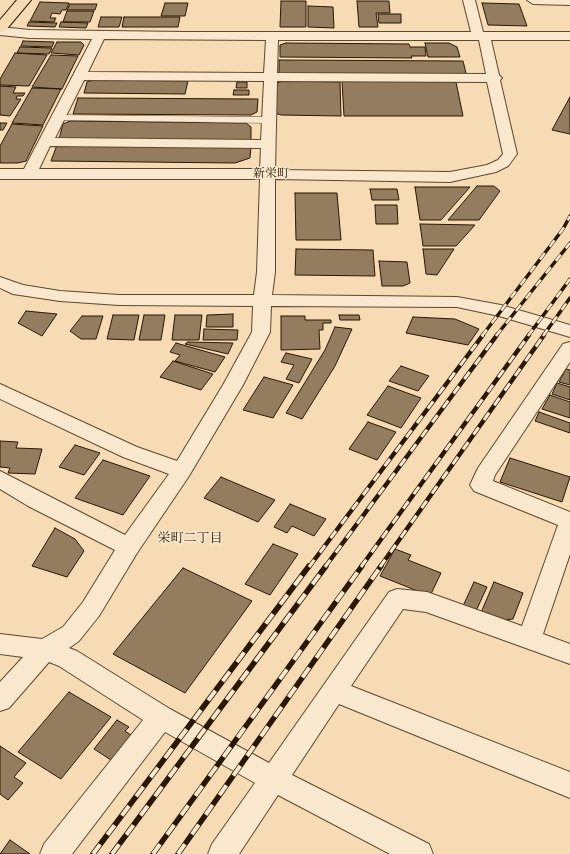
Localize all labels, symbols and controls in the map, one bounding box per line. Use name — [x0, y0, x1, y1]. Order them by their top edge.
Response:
district label: 新栄町 — [253, 167, 289, 181]
district label: 栄町二丁目 — [158, 530, 222, 546]

